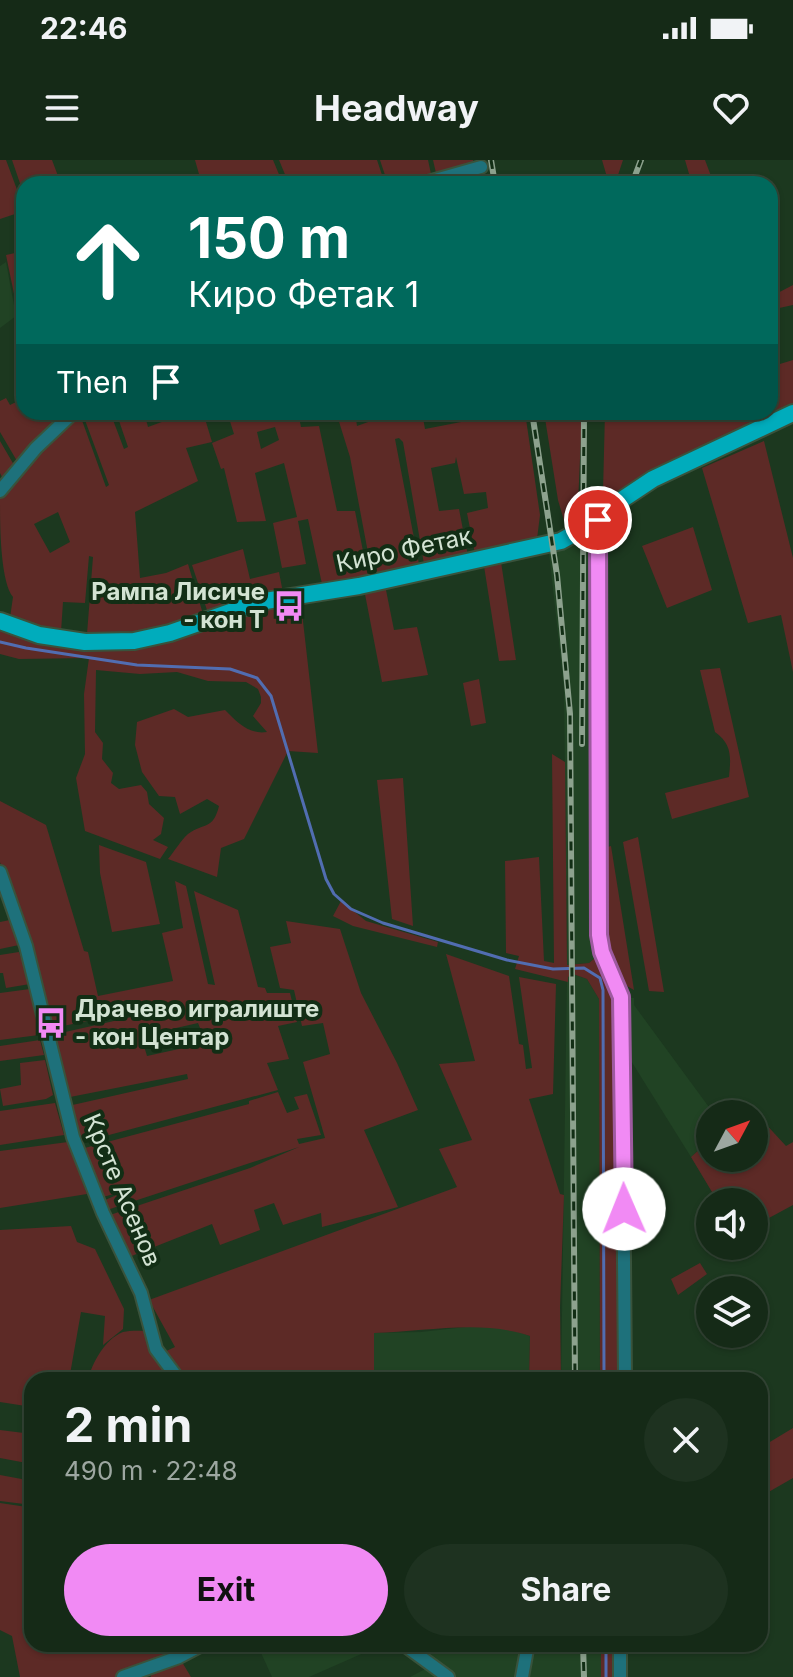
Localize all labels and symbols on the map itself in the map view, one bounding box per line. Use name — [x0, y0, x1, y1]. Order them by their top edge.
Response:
pin — [564, 486, 632, 554]
street label: Киро Фетак — [334, 521, 474, 578]
place label: Рампа Лисиче - кон Т — [91, 577, 265, 634]
bus stop icon: Рампа Лисиче - кон Т — [272, 589, 306, 623]
place label: Драчево игралиште - кон Центар — [75, 994, 319, 1051]
bus stop icon: Драчево игралиште - кон Центар — [34, 1006, 68, 1040]
north arrow — [696, 1100, 768, 1172]
street label: Крсте Асенов — [77, 1109, 168, 1270]
position arrow — [582, 1167, 666, 1251]

